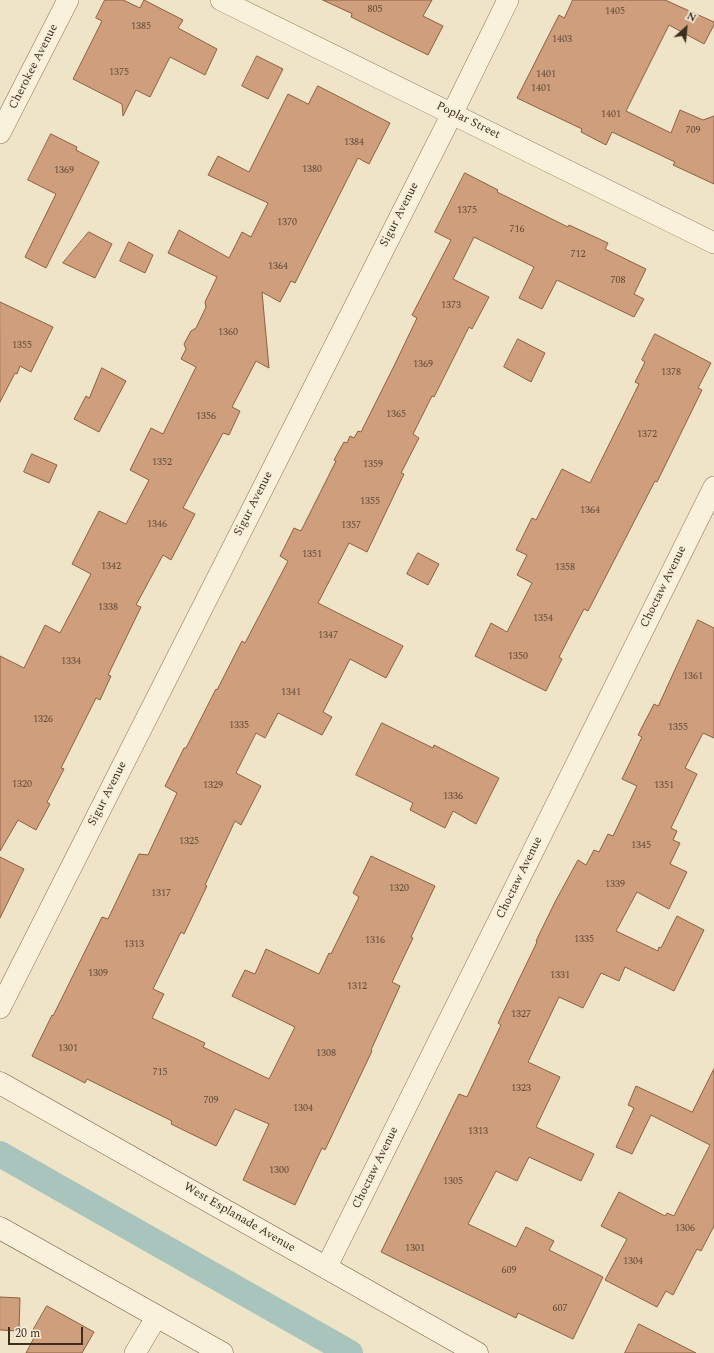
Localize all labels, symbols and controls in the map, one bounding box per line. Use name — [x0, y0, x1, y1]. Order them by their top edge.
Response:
house number: 805 — [368, 4, 382, 16]
house number: 1405 — [605, 6, 625, 18]
text: N — [684, 7, 700, 26]
north arrow — [666, 8, 706, 48]
house number: 1385 — [131, 21, 151, 33]
street label: Cherokee Avenue — [6, 22, 62, 112]
house number: 1403 — [552, 34, 572, 46]
house number: 1375 — [109, 67, 129, 79]
house number: 1401 — [536, 69, 556, 81]
house number: 1401 — [531, 83, 551, 95]
street label: Poplar Street — [434, 99, 502, 143]
house number: 1401 — [601, 109, 621, 121]
house number: 709 — [686, 125, 700, 137]
house number: 1384 — [344, 137, 364, 149]
house number: 1380 — [302, 164, 322, 176]
house number: 1369 — [54, 165, 74, 177]
street label: Sigur Avenue — [378, 180, 422, 250]
house number: 1375 — [457, 205, 477, 217]
house number: 1370 — [277, 217, 297, 229]
house number: 716 — [510, 224, 524, 236]
house number: 712 — [571, 249, 585, 261]
house number: 1364 — [268, 261, 288, 273]
house number: 708 — [611, 275, 625, 287]
house number: 1373 — [441, 300, 461, 312]
house number: 1360 — [218, 327, 238, 339]
house number: 1355 — [12, 340, 32, 352]
house number: 1369 — [413, 359, 433, 371]
house number: 1378 — [661, 367, 681, 379]
house number: 1365 — [386, 409, 406, 421]
house number: 1356 — [196, 411, 216, 423]
house number: 1372 — [637, 429, 657, 441]
house number: 1352 — [152, 457, 172, 469]
house number: 1359 — [363, 459, 383, 471]
street label: Sigur Avenue — [232, 469, 276, 539]
house number: 1355 — [360, 496, 380, 508]
house number: 1364 — [580, 505, 600, 517]
house number: 1346 — [147, 519, 167, 531]
house number: 1357 — [341, 520, 361, 532]
street label: Choctaw Avenue — [638, 544, 690, 630]
house number: 1351 — [302, 549, 322, 561]
house number: 1342 — [101, 561, 121, 573]
house number: 1358 — [555, 562, 575, 574]
house number: 1338 — [98, 602, 118, 614]
house number: 1354 — [533, 613, 553, 625]
house number: 1347 — [318, 630, 338, 642]
house number: 1350 — [508, 651, 528, 663]
house number: 1334 — [61, 656, 81, 668]
house number: 1361 — [683, 671, 703, 683]
house number: 1341 — [281, 687, 301, 699]
house number: 1326 — [33, 714, 53, 726]
house number: 1335 — [229, 720, 249, 732]
house number: 1355 — [668, 722, 688, 734]
street label: Sigur Avenue — [86, 759, 130, 829]
house number: 1320 — [12, 779, 32, 791]
house number: 1329 — [203, 780, 223, 792]
house number: 1351 — [654, 780, 674, 792]
house number: 1336 — [443, 791, 463, 803]
street label: Choctaw Avenue — [494, 835, 546, 921]
house number: 1325 — [179, 836, 199, 848]
house number: 1345 — [631, 840, 651, 852]
house number: 1339 — [605, 879, 625, 891]
house number: 1320 — [389, 883, 409, 895]
house number: 1317 — [151, 888, 171, 900]
house number: 1335 — [574, 934, 594, 946]
house number: 1316 — [365, 935, 385, 947]
house number: 1313 — [124, 939, 144, 951]
house number: 1309 — [88, 968, 108, 980]
house number: 1331 — [550, 970, 570, 982]
house number: 1312 — [347, 981, 367, 993]
house number: 1327 — [511, 1009, 531, 1021]
house number: 1301 — [58, 1043, 78, 1055]
house number: 1308 — [316, 1048, 336, 1060]
house number: 715 — [153, 1067, 167, 1079]
house number: 1323 — [511, 1083, 531, 1095]
house number: 709 — [204, 1095, 218, 1107]
house number: 1304 — [293, 1103, 313, 1115]
street label: Choctaw Avenue — [350, 1125, 402, 1211]
house number: 1313 — [468, 1126, 488, 1138]
house number: 1300 — [269, 1165, 289, 1177]
house number: 1305 — [443, 1176, 463, 1188]
street label: West Esplanade Avenue — [181, 1180, 297, 1256]
house number: 1306 — [675, 1223, 695, 1235]
house number: 1301 — [405, 1243, 425, 1255]
house number: 1304 — [623, 1256, 643, 1268]
house number: 609 — [502, 1265, 516, 1277]
house number: 607 — [553, 1303, 567, 1315]
scale bar — [10, 1319, 85, 1345]
text: 20 m — [15, 1324, 40, 1343]

